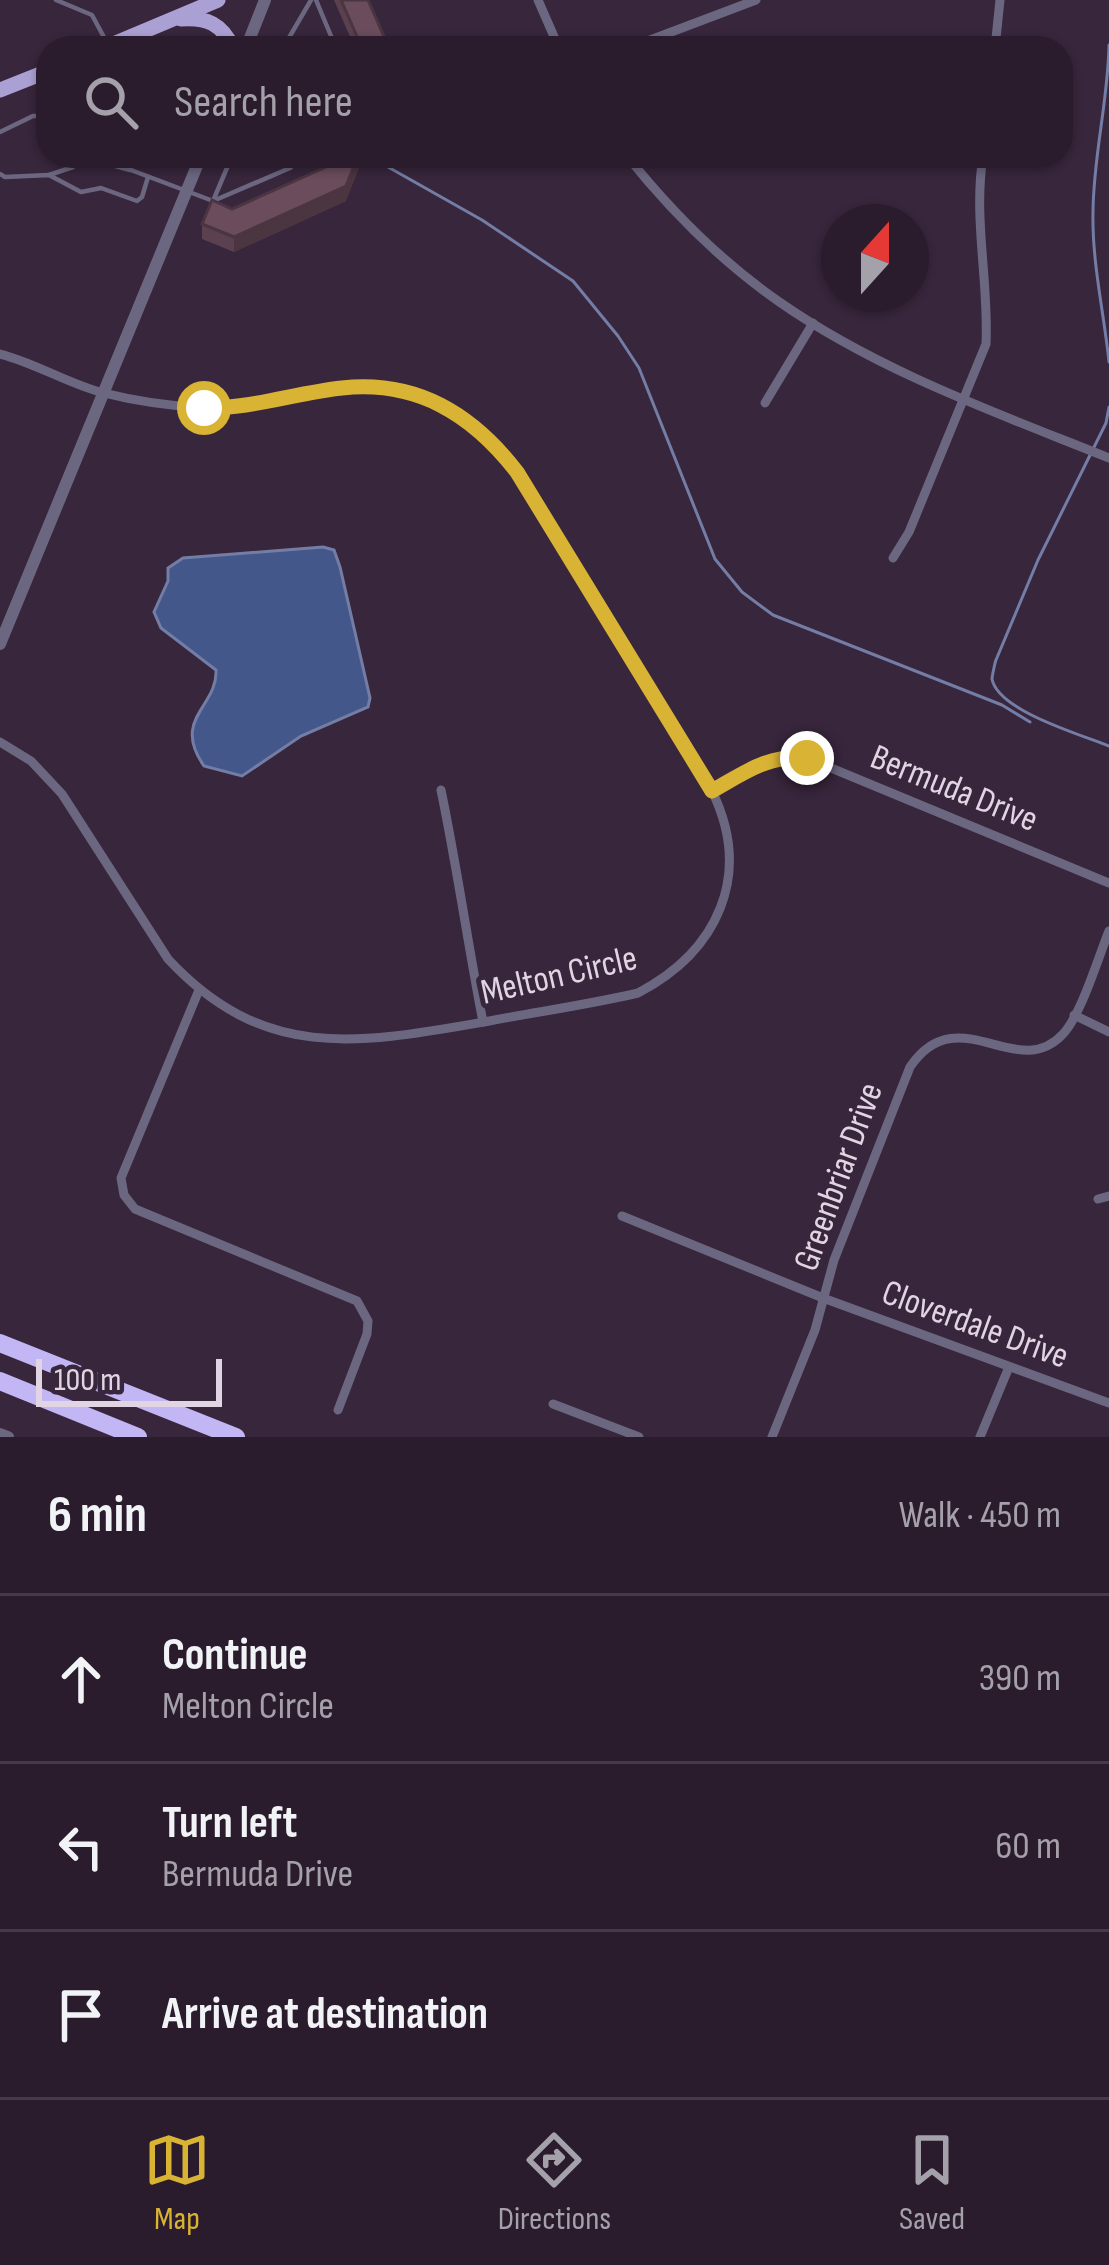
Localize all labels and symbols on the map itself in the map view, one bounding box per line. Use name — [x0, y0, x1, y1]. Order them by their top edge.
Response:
north arrow — [821, 204, 929, 312]
route start — [177, 381, 231, 435]
route end — [780, 731, 834, 785]
street label: Bermuda Drive — [864, 736, 1044, 842]
street label: Melton Circle — [477, 937, 641, 1015]
street label: Greenbriar Drive — [785, 1077, 893, 1277]
street label: Cloverdale Drive — [876, 1271, 1074, 1379]
scale bar — [36, 1353, 222, 1406]

